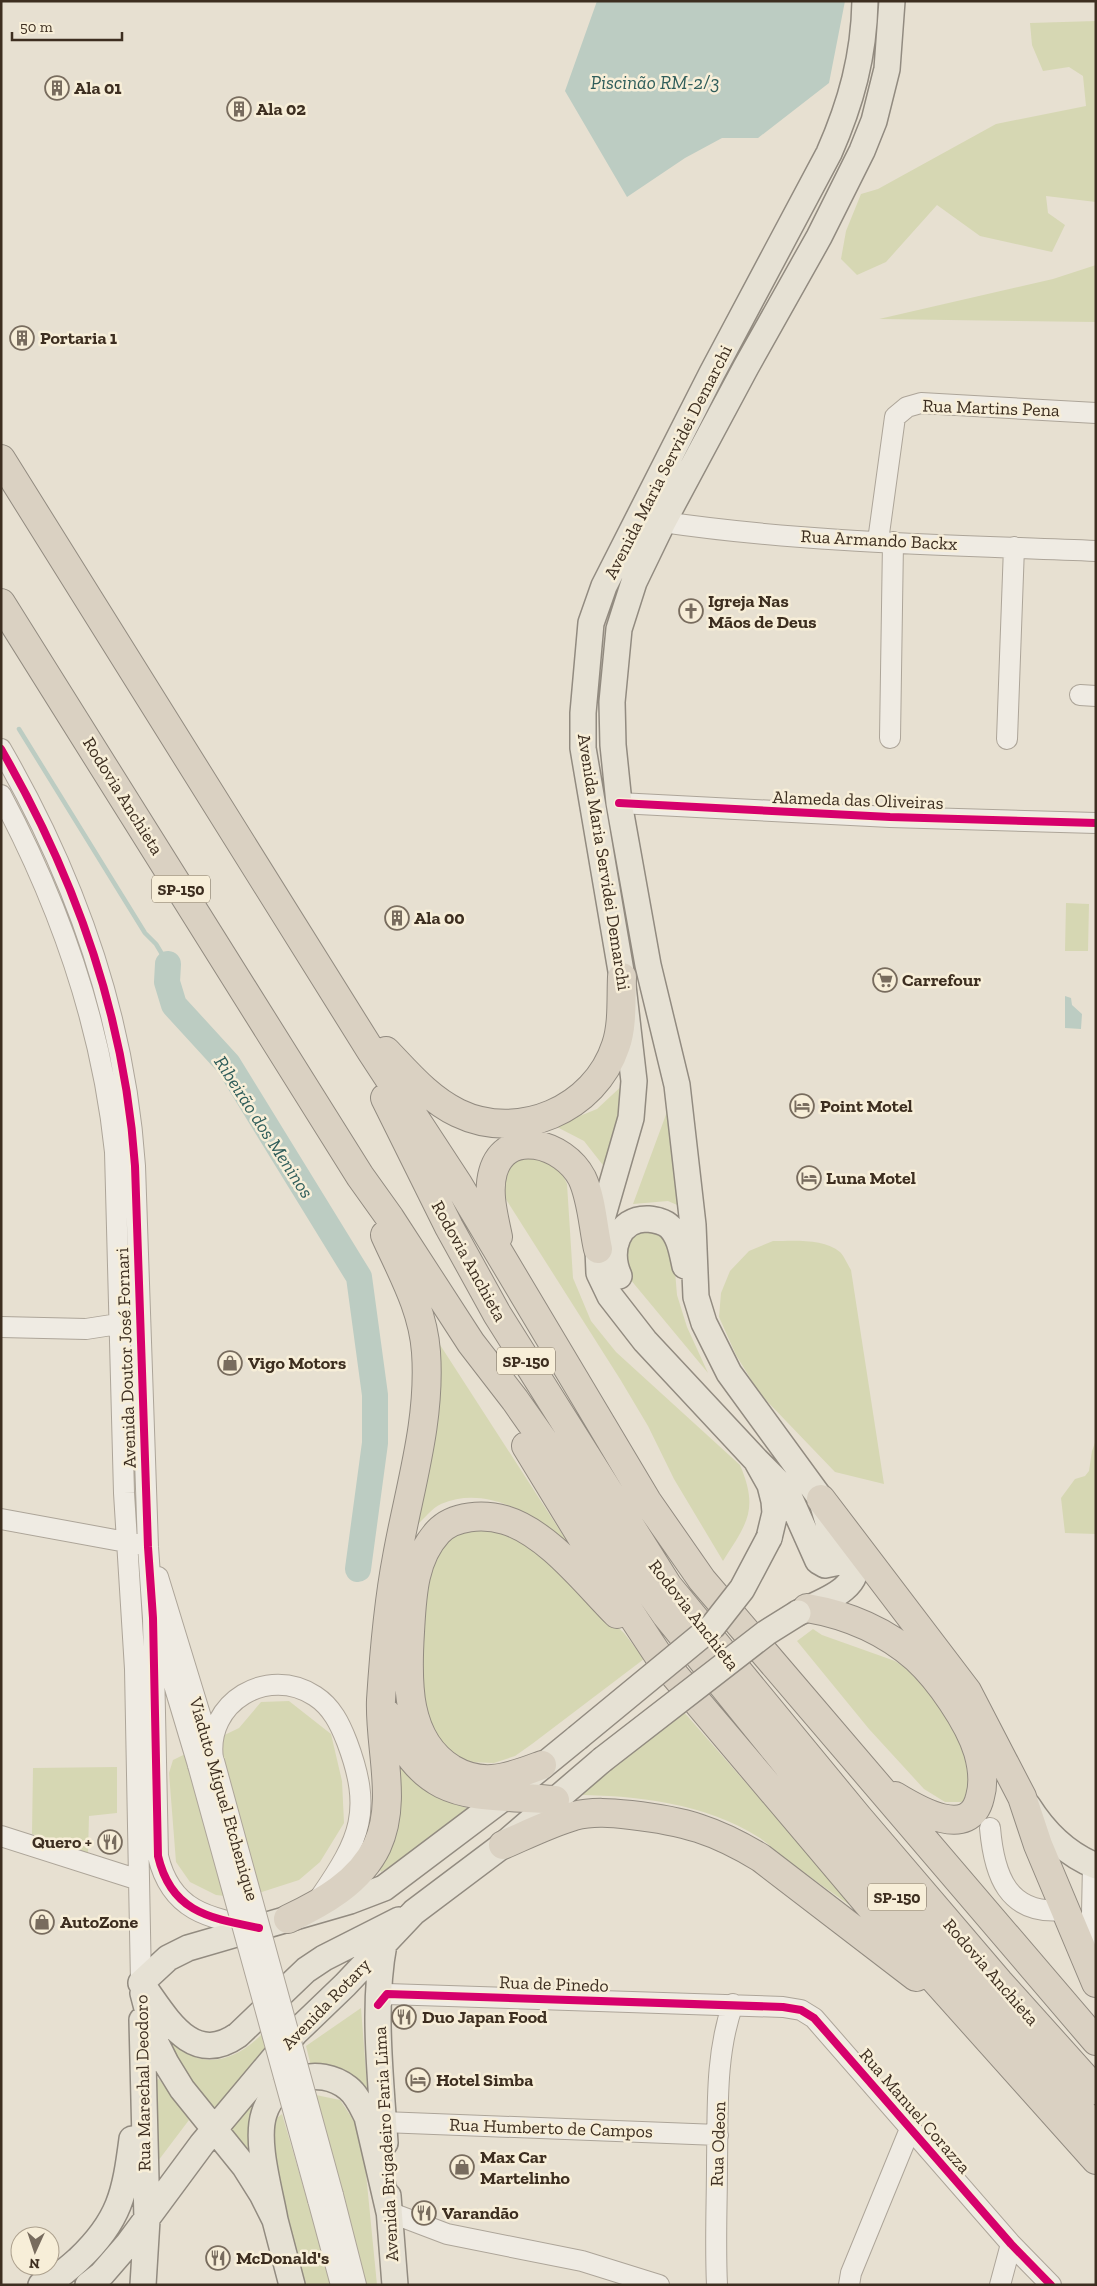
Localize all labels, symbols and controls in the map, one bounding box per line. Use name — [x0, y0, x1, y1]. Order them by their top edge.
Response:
scale bar — [12, 10, 122, 42]
text: 50 m — [20, 18, 53, 36]
water label: Piscinão RM-2/3 — [591, 71, 719, 94]
building icon: Ala 01 — [44, 75, 70, 101]
place label: Ala 01 — [74, 77, 122, 99]
building icon: Ala 02 — [226, 96, 252, 122]
place label: Ala 02 — [256, 98, 306, 120]
building icon: Portaria 1 — [9, 325, 35, 351]
place label: Portaria 1 — [40, 327, 117, 349]
street label: Avenida Maria Servidei Demarchi — [599, 341, 737, 583]
street label: Rua Martins Pena — [922, 395, 1060, 421]
street label: Rua Armando Backx — [800, 525, 958, 555]
place label: Igreja Nas Mãos de Deus — [708, 590, 817, 633]
church icon: Igreja Nas Mãos de Deus — [678, 598, 704, 624]
street label: Avenida Maria Servidei Demarchi — [573, 732, 635, 992]
street label: Rodovia Anchieta — [78, 733, 168, 859]
street label: Alameda das Oliveiras — [772, 786, 944, 814]
road number: SP-150 — [152, 876, 210, 902]
building icon: Ala 00 — [384, 905, 410, 931]
place label: Ala 00 — [414, 907, 465, 929]
supermarket icon: Carrefour — [872, 967, 898, 993]
place label: Carrefour — [902, 969, 981, 991]
water label: Ribeirão dos Meninos — [209, 1051, 319, 1203]
hotel icon: Point Motel — [789, 1093, 815, 1119]
place label: Point Motel — [820, 1095, 913, 1117]
hotel icon: Luna Motel — [796, 1165, 822, 1191]
place label: Luna Motel — [826, 1167, 916, 1189]
street label: Rodovia Anchieta — [427, 1197, 511, 1325]
street label: Avenida Doutor José Fornari — [111, 1247, 141, 1469]
road number: SP-150 — [497, 1348, 555, 1374]
shop icon: Vigo Motors — [217, 1350, 243, 1376]
place label: Vigo Motors — [248, 1352, 346, 1374]
street label: Rodovia Anchieta — [644, 1555, 744, 1675]
street label: Viaduto Miguel Etchenique — [184, 1694, 264, 1903]
restaurant icon: Quero + — [97, 1829, 123, 1855]
place label: Quero + — [32, 1831, 92, 1853]
road number: SP-150 — [868, 1884, 926, 1910]
shop icon: AutoZone — [29, 1909, 55, 1935]
place label: AutoZone — [60, 1911, 139, 1933]
street label: Rodovia Anchieta — [939, 1914, 1044, 2030]
street label: Avenida Rotary — [277, 1953, 376, 2054]
street label: Rua de Pinedo — [499, 1971, 609, 1997]
street label: Rua Marechal Deodoro — [130, 1994, 156, 2172]
restaurant icon: Duo Japan Food — [391, 2004, 417, 2030]
place label: Duo Japan Food — [422, 2006, 548, 2028]
street label: Avenida Brigadeiro Faria Lima — [369, 2026, 403, 2262]
street label: Rua Manuel Corazza — [855, 2044, 976, 2178]
hotel icon: Hotel Simba — [405, 2067, 431, 2093]
place label: Hotel Simba — [436, 2069, 533, 2091]
street label: Rua Odeon — [706, 2100, 731, 2187]
street label: Rua Humberto de Campos — [449, 2113, 653, 2143]
place label: Max Car Martelinho — [480, 2146, 571, 2189]
shop icon: Max Car Martelinho — [449, 2154, 475, 2180]
restaurant icon: Varandão — [411, 2200, 437, 2226]
place label: Varandão — [442, 2202, 519, 2224]
north arrow — [10, 2226, 60, 2276]
restaurant icon: McDonald's — [205, 2245, 231, 2271]
place label: McDonald's — [236, 2247, 329, 2269]
text: N — [28, 2255, 40, 2272]

